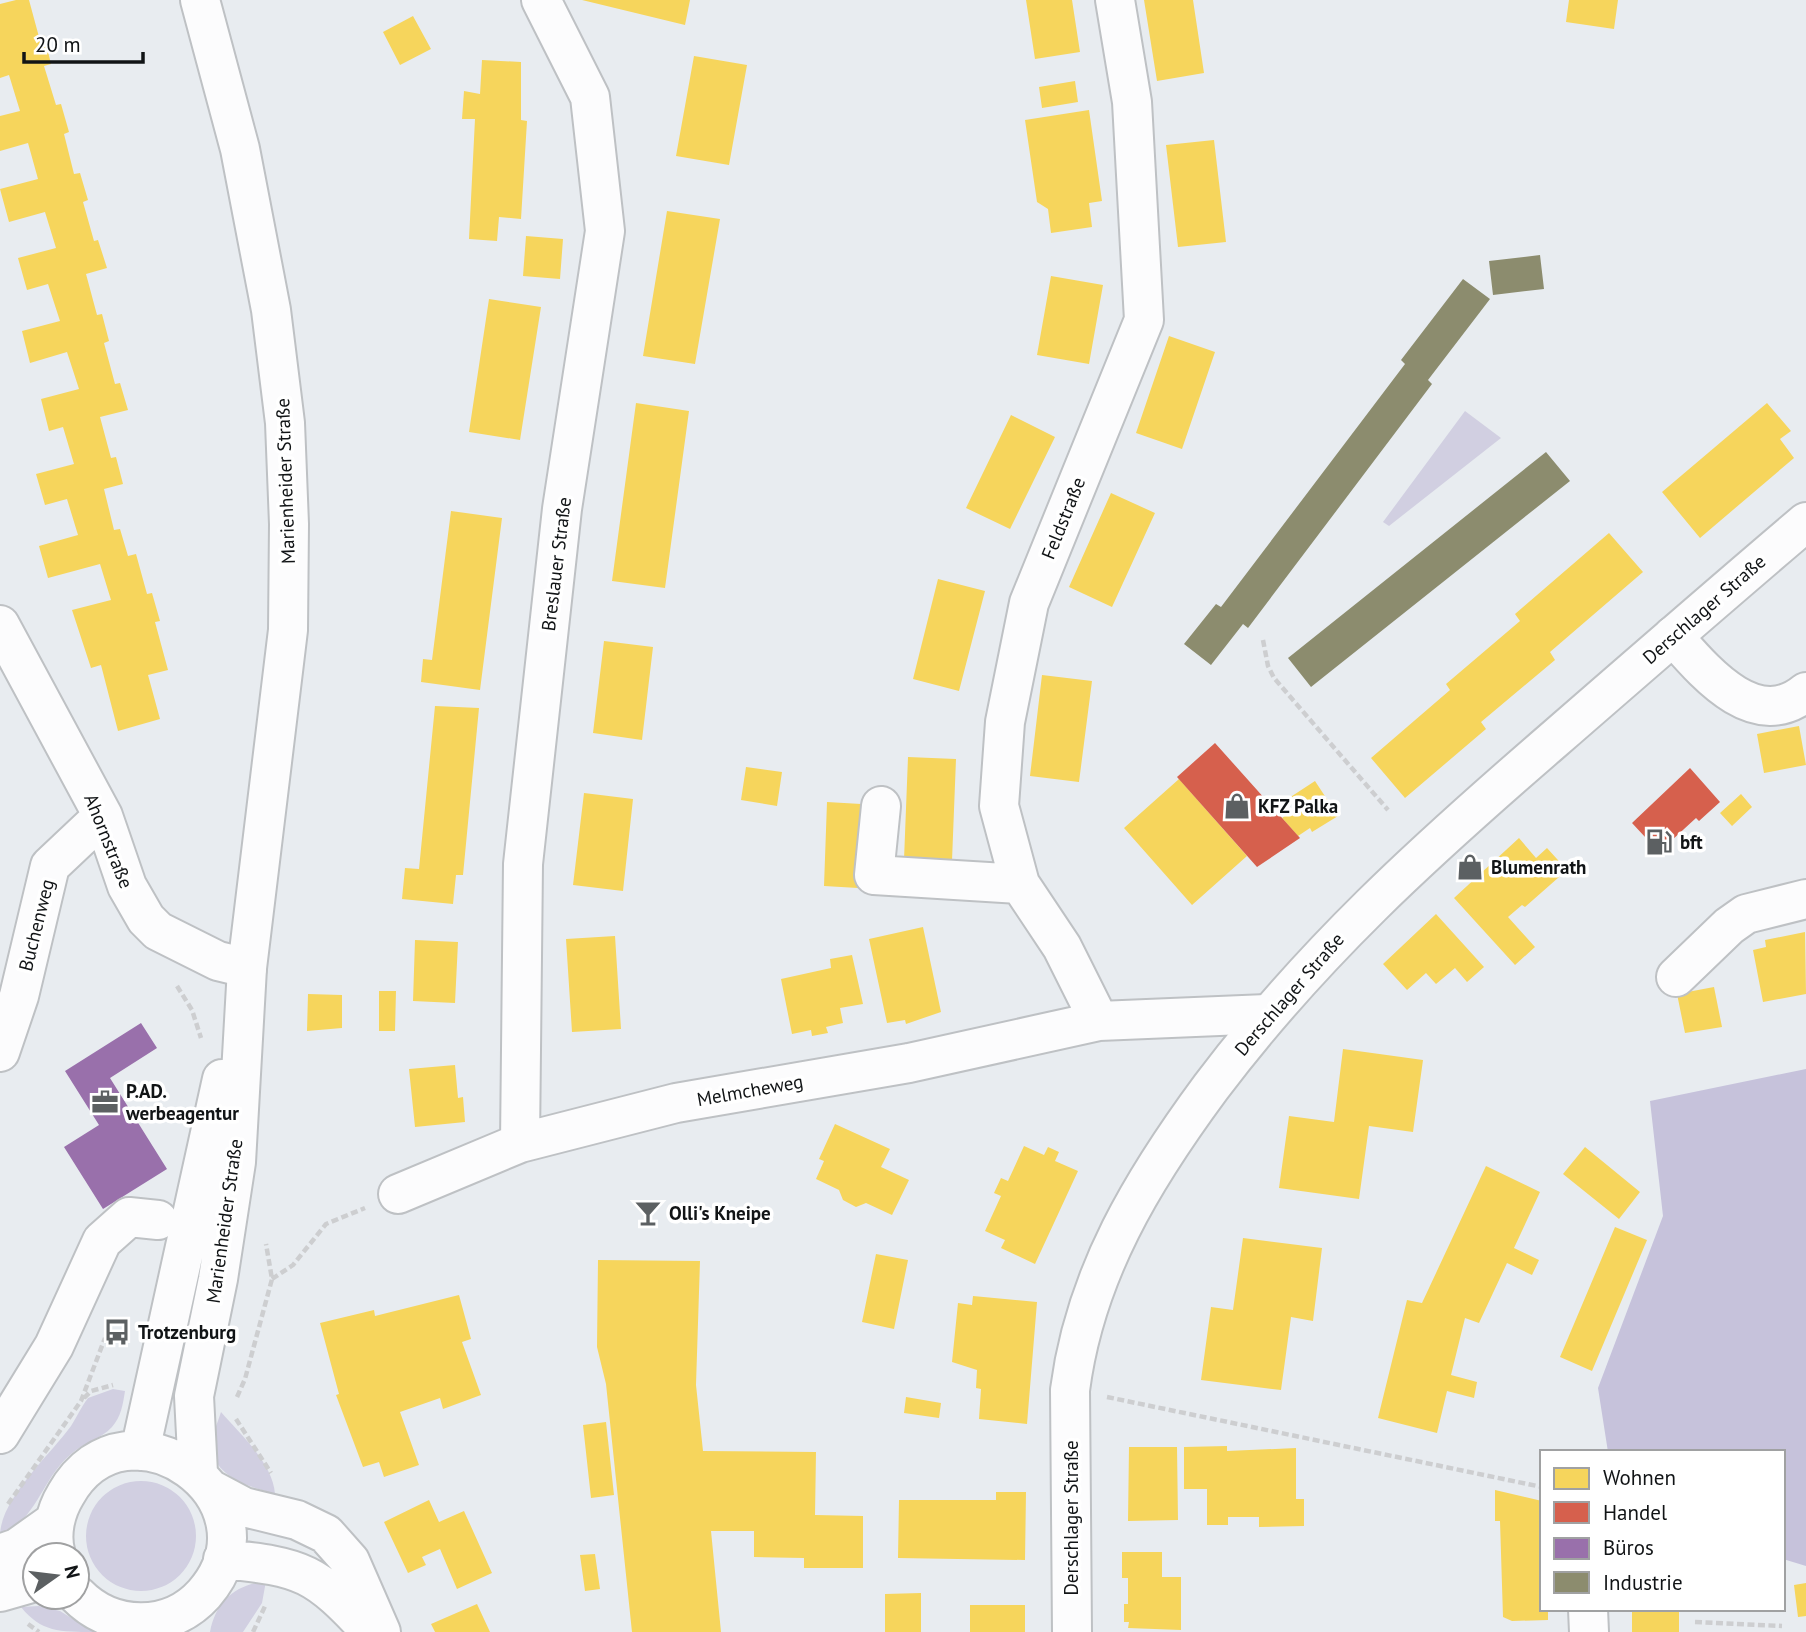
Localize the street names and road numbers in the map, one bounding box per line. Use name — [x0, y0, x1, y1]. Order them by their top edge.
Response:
street label: Marienheider Straße — [270, 398, 300, 564]
street label: Feldstraße — [1036, 473, 1090, 563]
street label: Breslauer Straße — [536, 496, 576, 632]
street label: Derschlager Straße — [1638, 549, 1770, 669]
street label: Ahornstraße — [79, 790, 139, 892]
street label: Buchenweg — [13, 877, 59, 973]
street label: Derschlager Straße — [1229, 928, 1349, 1060]
street label: Melmcheweg — [695, 1069, 805, 1111]
street label: Marienheider Straße — [201, 1137, 247, 1305]
street label: Derschlager Straße — [1059, 1440, 1083, 1596]

